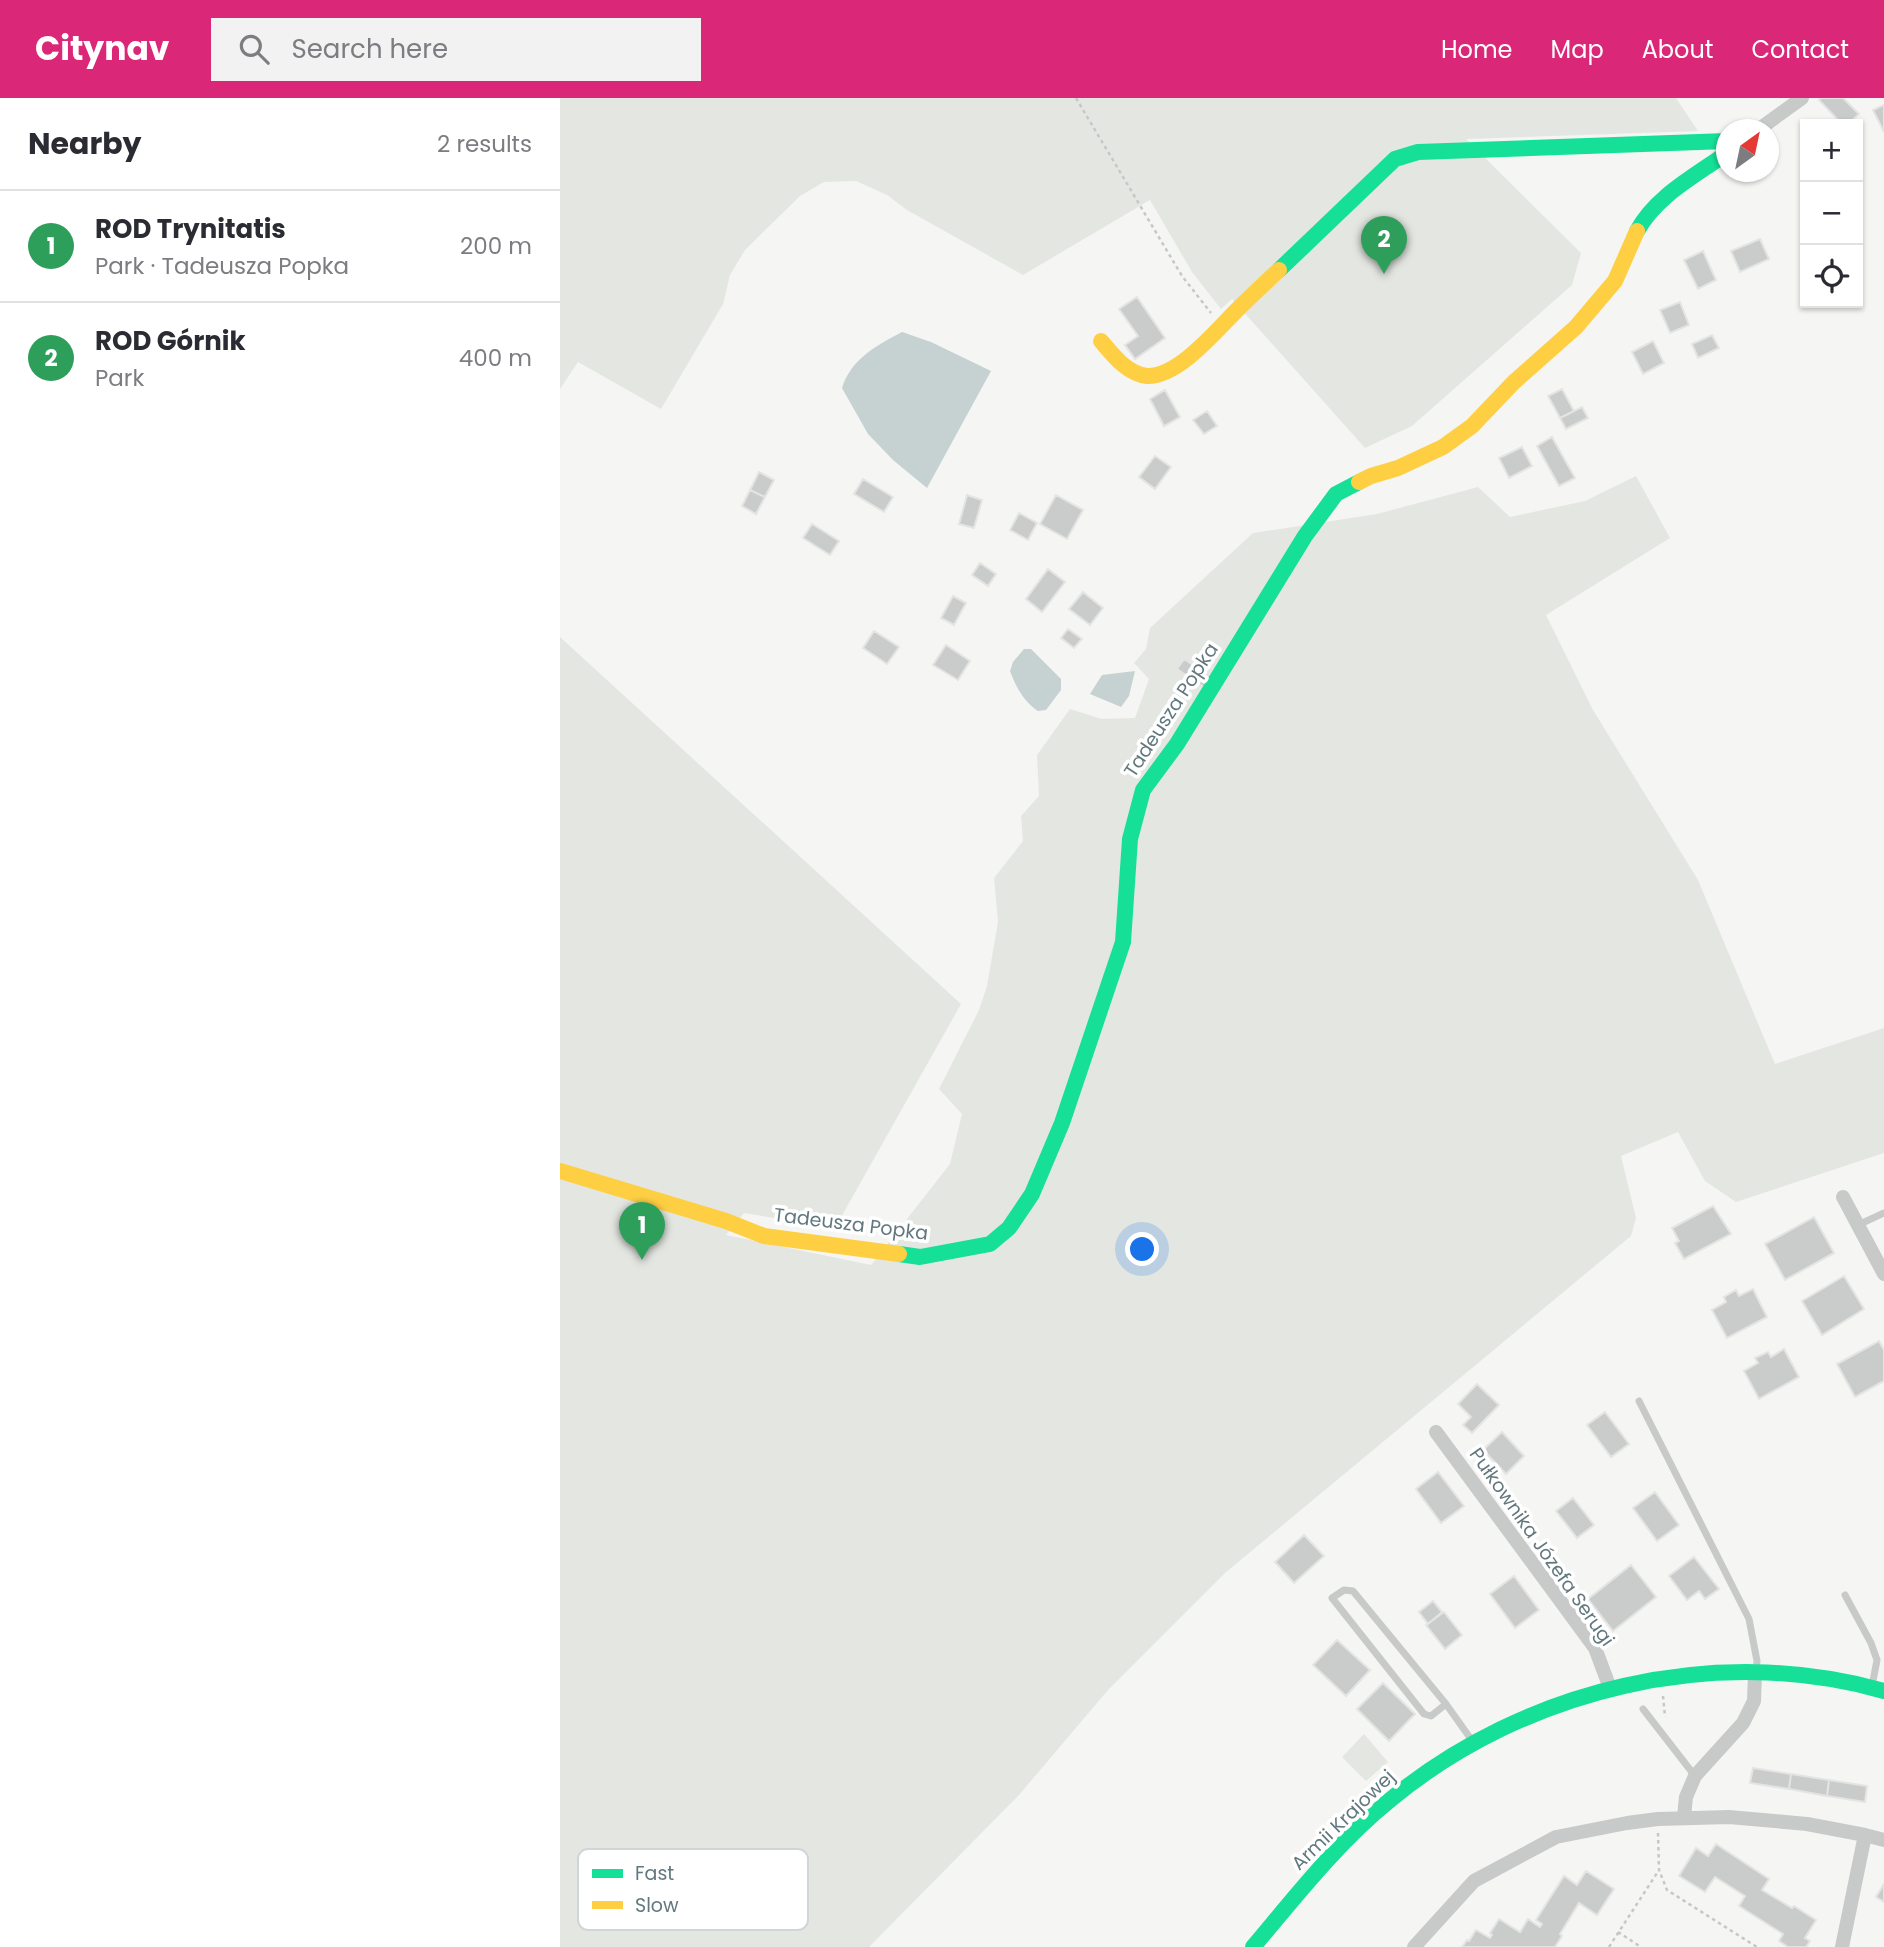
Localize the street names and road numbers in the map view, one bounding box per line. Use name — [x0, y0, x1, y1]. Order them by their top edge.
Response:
street label: Tadeusza Popka — [1117, 638, 1225, 782]
street label: Tadeusza Popka — [772, 1201, 930, 1247]
street label: Pułkownika Józefa Serugi — [1463, 1442, 1621, 1652]
street label: Armii Krajowej — [1285, 1764, 1401, 1876]

